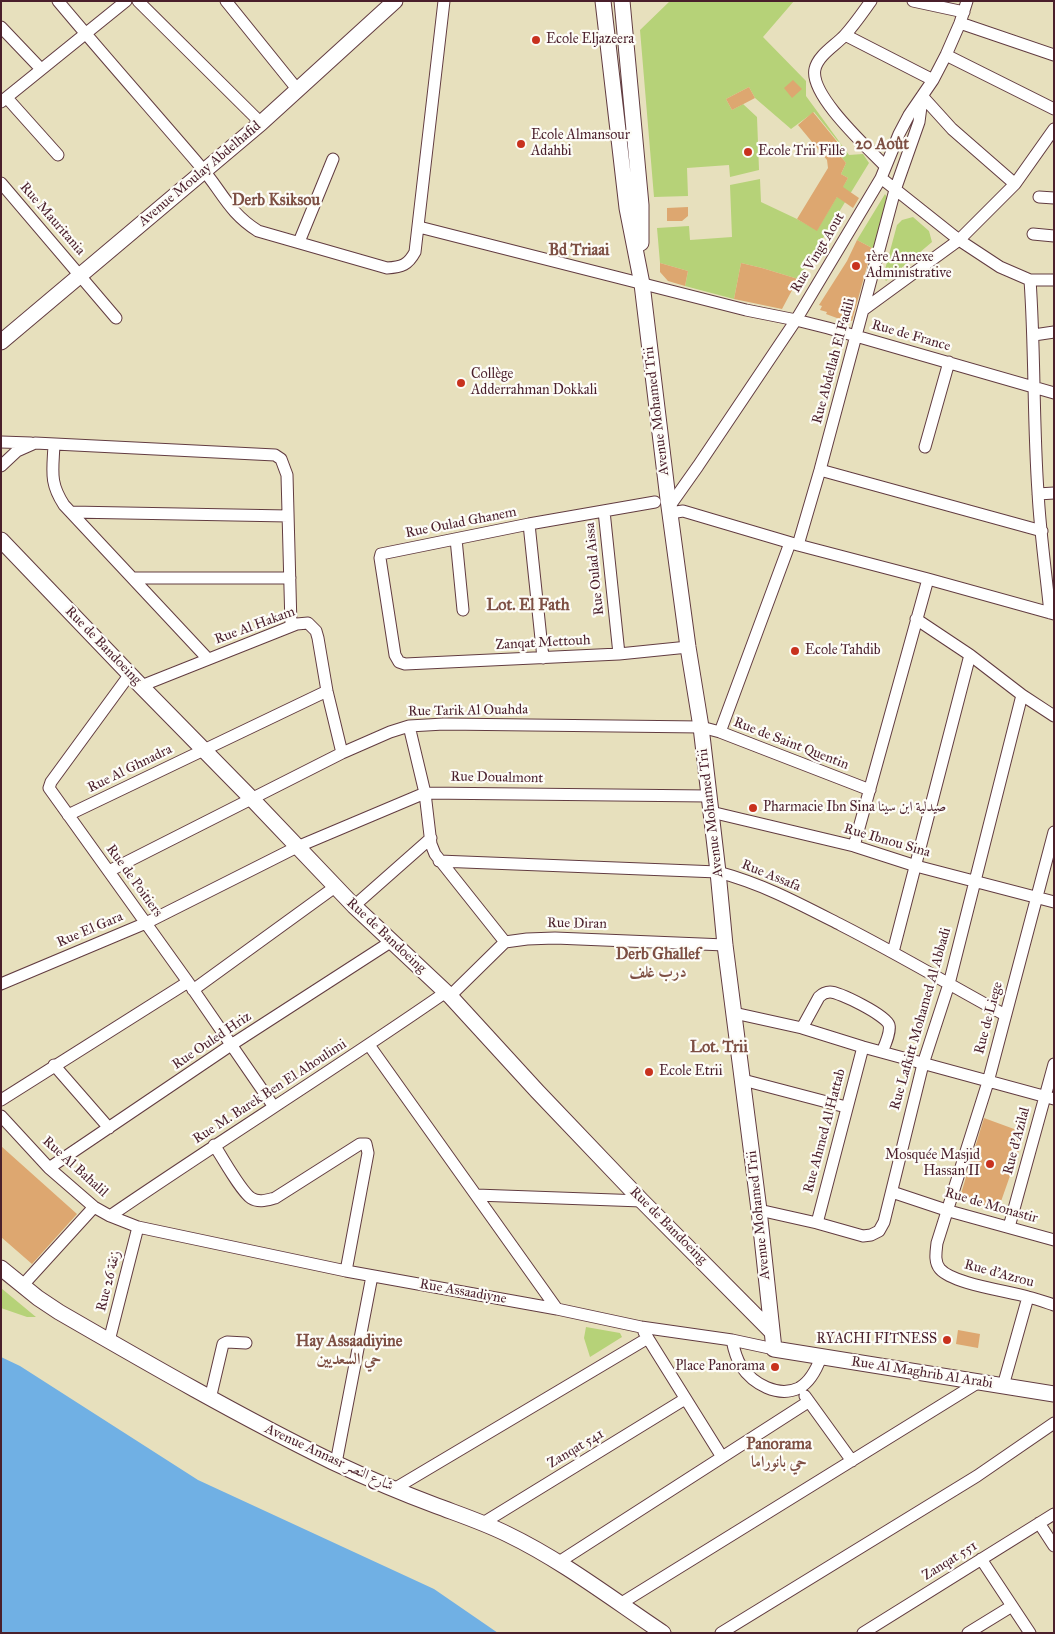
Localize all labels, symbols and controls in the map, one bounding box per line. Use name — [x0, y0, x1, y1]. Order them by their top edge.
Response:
place label: Ecole Eljazeera — [546, 32, 634, 48]
marker: Ecole Eljazeera — [530, 34, 542, 46]
street label: Avenue Moulay Abdelhafid — [135, 118, 265, 230]
place label: Ecole Almansour Adahbi — [531, 128, 630, 160]
district label: 20 Août — [855, 135, 909, 155]
marker: Ecole Almansour Adahbi — [515, 138, 527, 150]
place label: Ecole Trii Fille — [758, 144, 845, 160]
marker: Ecole Trii Fille — [742, 146, 754, 158]
street label: Rue Mauritania — [16, 179, 88, 259]
district label: Derb Ksiksou — [232, 191, 320, 211]
street label: Rue Vingt Aout — [787, 210, 849, 296]
district label: Bd Triaai — [549, 241, 609, 261]
place label: 1ère Annexe Administrative — [866, 250, 952, 282]
marker: 1ère Annexe Administrative — [850, 260, 862, 272]
street label: Rue Abdellah El Fadili — [809, 296, 859, 426]
street label: Rue de France — [870, 317, 952, 355]
street label: Avenue Mohamed Trii — [641, 346, 673, 476]
place label: Collège Adderrahman Dokkali — [471, 367, 597, 400]
marker: Collège Adderrahman Dokkali — [455, 377, 467, 389]
street label: Rue Oulad Ghanem — [404, 504, 518, 542]
street label: Rue Oulad Aissa — [582, 522, 608, 616]
district label: Lot. El Fath — [486, 596, 570, 616]
street label: Rue de Bandoeing — [61, 603, 145, 689]
street label: Rue Al Hakam — [212, 604, 298, 648]
street label: Zanqat Mettouh — [495, 632, 591, 654]
place label: Ecole Tahdib — [805, 643, 881, 659]
marker: Ecole Tahdib — [789, 645, 801, 657]
street label: Rue Tarik Al Ouahda — [408, 702, 528, 720]
street label: Rue de Saint Quentin — [731, 714, 851, 774]
street label: Rue Al Ghnadra — [85, 741, 175, 797]
street label: Avenue Mohamed Trii — [695, 748, 727, 878]
street label: Rue Doualmont — [450, 769, 544, 787]
place label: Pharmacie Ibn Sina صيدلية ابن سينا — [763, 800, 946, 816]
marker: Pharmacie Ibn Sina صيدلية ابن سينا — [747, 802, 759, 814]
street label: Rue Ibnou Sina — [842, 821, 932, 861]
street label: Rue de Poitiers — [102, 841, 166, 921]
street label: Rue Assafa — [739, 857, 803, 895]
street label: Rue de Bandoeing — [343, 895, 429, 977]
street label: Rue El Gara — [54, 909, 126, 951]
street label: Rue Diran — [547, 915, 607, 933]
street label: Rue Lafkitt Mohamed Al Abbadi — [887, 926, 955, 1112]
district label: Derb Ghallef درب غلف — [616, 945, 700, 983]
street label: Rue de Liege — [971, 980, 1007, 1056]
street label: Rue Ouled Hriz — [169, 1008, 255, 1074]
street label: Rue M. Barek Ben El Ahoulimi — [190, 1036, 350, 1148]
district label: Lot. Trii — [690, 1038, 748, 1058]
place label: Ecole Etrii — [659, 1064, 723, 1080]
marker: Ecole Etrii — [643, 1066, 655, 1078]
street label: Rue Ahmed Al Hattab — [800, 1067, 850, 1195]
street label: Rue d'Azilal — [1000, 1105, 1034, 1177]
street label: Rue Al Bahalil — [39, 1133, 111, 1201]
place label: Mosquée Masjid Hassan II — [885, 1148, 980, 1180]
street label: Avenue Mohamed Trii — [744, 1150, 774, 1280]
marker: Mosquée Masjid Hassan II — [984, 1158, 996, 1170]
street label: Rue de Bandoeing — [626, 1184, 710, 1268]
street label: Rue de Monastir — [943, 1185, 1039, 1227]
street label: Rue 26 زنقة — [93, 1249, 125, 1313]
street label: Rue d'Azrou — [962, 1257, 1036, 1291]
street label: Rue Assaadiyne — [418, 1276, 508, 1308]
district label: Hay Assaadiyine حي السعديين — [296, 1332, 402, 1370]
place label: RYACHI FITNESS — [816, 1332, 937, 1348]
marker: RYACHI FITNESS — [941, 1334, 953, 1346]
street label: Rue Al Maghrib Al Arabi — [850, 1354, 994, 1392]
place label: Place Panorama — [675, 1359, 765, 1375]
marker: Place Panorama — [769, 1361, 781, 1373]
street label: Avenue Annasr شارع النصر — [262, 1421, 396, 1495]
street label: Zanqat 541 — [545, 1426, 607, 1472]
district label: Panorama حي بانوراما — [746, 1435, 812, 1473]
street label: Zanqat 551 — [920, 1538, 980, 1584]

